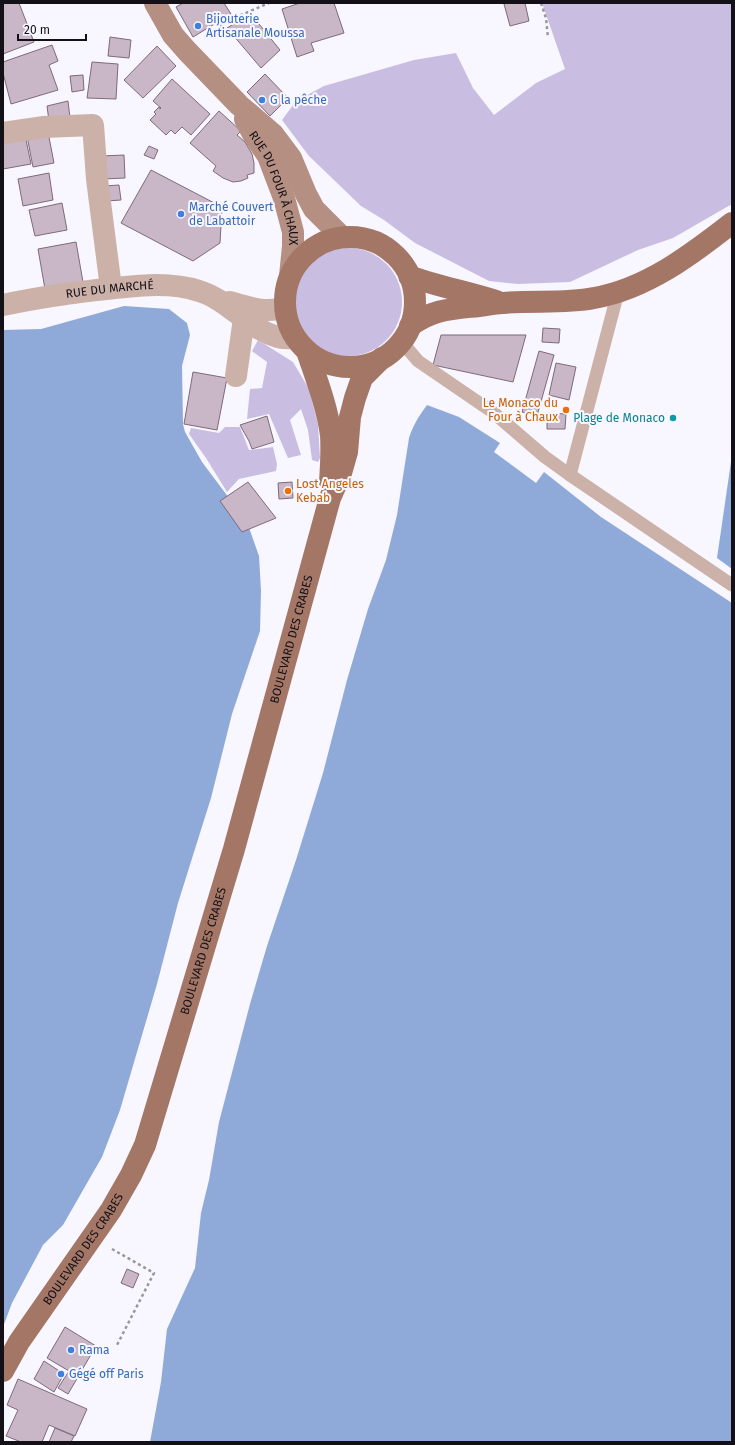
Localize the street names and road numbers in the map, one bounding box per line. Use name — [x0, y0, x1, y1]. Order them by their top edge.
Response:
street label: RUE DU FOUR À CHAUX — [246, 128, 300, 246]
street label: RUE DU MARCHÉ — [65, 277, 154, 301]
street label: BOULEVARD DES CRABES — [267, 573, 316, 705]
street label: BOULEVARD DES CRABES — [178, 885, 229, 1016]
street label: BOULEVARD DES CRABES — [40, 1190, 126, 1308]

